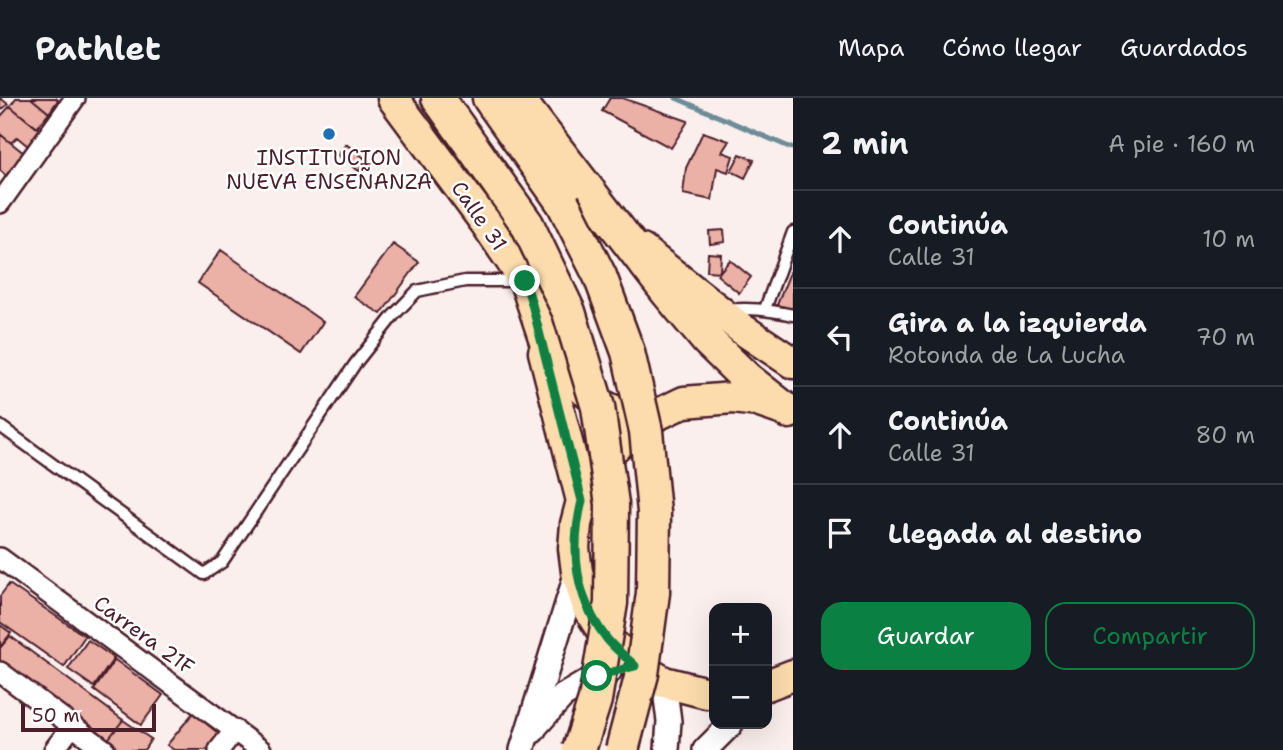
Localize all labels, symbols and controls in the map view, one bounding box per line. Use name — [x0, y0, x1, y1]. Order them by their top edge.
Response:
text: Pathlet — [35, 26, 161, 71]
text: Mapa — [838, 32, 904, 64]
text: Cómo llegar — [942, 32, 1082, 64]
text: Guardados — [1120, 32, 1248, 64]
text: 2 min — [821, 123, 908, 164]
marker: INSTITUCION NUEVA ENSEÑANZA — [321, 126, 337, 142]
text: A pie · 160 m — [1108, 129, 1255, 159]
place label: INSTITUCION NUEVA ENSEÑANZA — [226, 144, 432, 196]
street label: Calle 31 — [445, 175, 513, 257]
text: Continúa — [888, 207, 1008, 242]
icon: ahead — [821, 220, 859, 258]
text: 10 m — [1202, 224, 1255, 254]
text: Calle 31 — [888, 242, 975, 272]
route end — [509, 265, 540, 296]
text: Gira a la izquierda — [888, 305, 1147, 340]
icon: left — [821, 318, 859, 356]
text: 70 m — [1196, 322, 1255, 352]
text: Rotonda de La Lucha — [888, 340, 1125, 370]
text: Continúa — [888, 403, 1008, 438]
icon: ahead — [821, 416, 859, 454]
text: 80 m — [1196, 420, 1255, 450]
text: Calle 31 — [888, 438, 975, 468]
icon: arrive — [821, 514, 859, 552]
text: Llegada al destino — [888, 516, 1142, 551]
street label: Carrera 21F — [88, 589, 200, 681]
button: Guardar — [821, 602, 1031, 670]
button: Compartir — [1045, 602, 1255, 670]
map controls — [709, 603, 772, 729]
button: + — [709, 603, 772, 666]
route start — [581, 660, 612, 691]
button: − — [709, 666, 772, 729]
scale bar — [21, 701, 156, 733]
text: 50 m — [32, 703, 80, 728]

